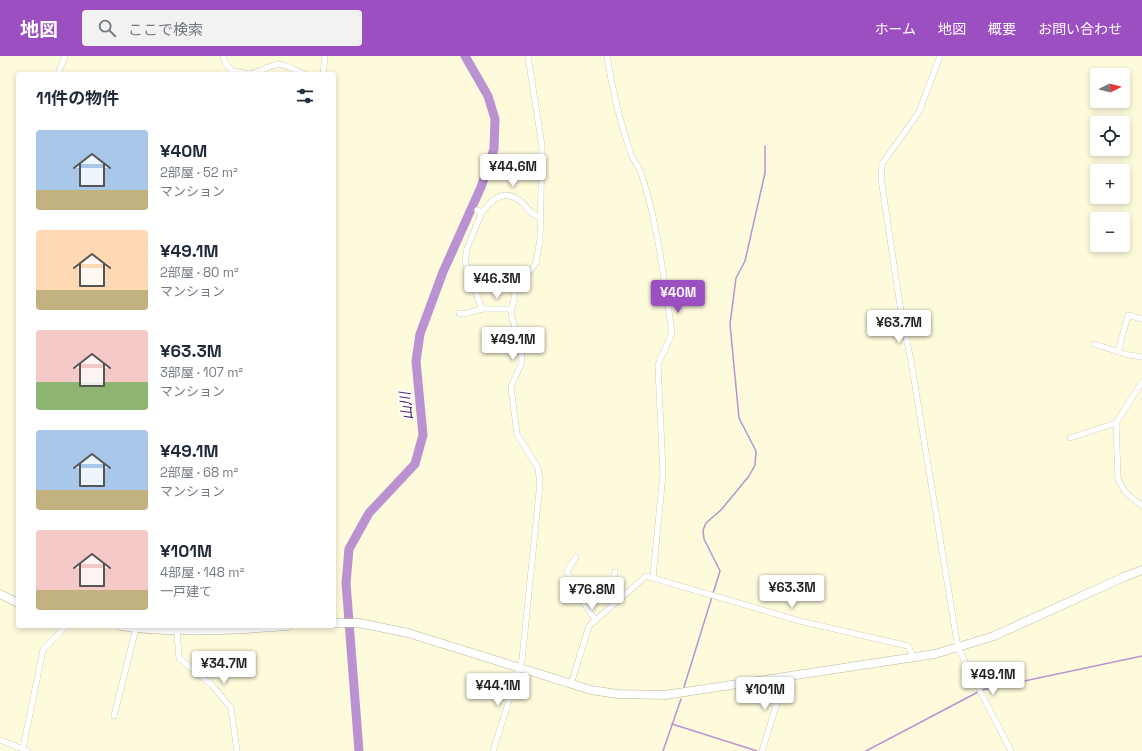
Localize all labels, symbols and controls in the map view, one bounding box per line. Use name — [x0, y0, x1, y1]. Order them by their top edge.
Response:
search box — [82, 10, 362, 46]
text: 地図 — [20, 17, 58, 42]
icon: search — [96, 17, 118, 39]
text: ここで検索 — [128, 20, 203, 39]
text: ホーム — [874, 20, 916, 38]
text: 地図 — [938, 20, 966, 38]
text: 概要 — [988, 20, 1016, 38]
text: お問い合わせ — [1038, 20, 1122, 38]
north arrow — [1090, 68, 1130, 108]
map controls — [1090, 68, 1130, 252]
icon: filters — [294, 85, 316, 107]
text: 11件の物件 — [36, 87, 119, 109]
button: locate — [1090, 116, 1130, 156]
text: ¥40M — [160, 140, 207, 162]
icon: home — [68, 146, 116, 194]
pin: ¥44.6M — [480, 154, 546, 188]
text: ¥44.6M — [489, 158, 537, 175]
text: 2部屋 · 52 m² — [160, 164, 238, 181]
button: + — [1090, 164, 1130, 204]
text: マンション — [160, 183, 225, 200]
button: − — [1090, 212, 1130, 252]
text: ¥49.1M — [160, 240, 219, 262]
icon: home — [68, 246, 116, 294]
text: 2部屋 · 80 m² — [160, 264, 239, 281]
pin: ¥46.3M — [464, 266, 530, 300]
text: ¥46.3M — [473, 270, 521, 287]
pin: ¥40M — [654, 280, 702, 314]
text: マンション — [160, 283, 225, 300]
text: ¥40M — [660, 284, 696, 301]
pin: ¥63.7M — [866, 310, 932, 344]
text: ¥63.7M — [876, 314, 922, 331]
pin: ¥49.1M — [480, 327, 546, 361]
text: ¥49.1M — [491, 331, 535, 348]
text: ¥63.3M — [160, 340, 222, 362]
icon: home — [68, 346, 116, 394]
text: 3部屋 · 107 m² — [160, 364, 243, 381]
text: マンション — [160, 383, 225, 400]
water label: 山川 — [395, 389, 416, 421]
text: ¥49.1M — [160, 440, 219, 462]
icon: home — [68, 446, 116, 494]
text: 2部屋 · 68 m² — [160, 464, 238, 481]
text: マンション — [160, 483, 225, 500]
text: ¥101M — [160, 540, 212, 562]
icon: home — [68, 546, 116, 594]
text: 4部屋 · 148 m² — [160, 564, 244, 581]
pin: ¥63.3M — [759, 575, 825, 609]
pin: ¥76.8M — [559, 577, 625, 611]
text: ¥63.3M — [768, 579, 816, 596]
text: ¥76.8M — [569, 581, 615, 598]
text: 一戸建て — [160, 583, 212, 600]
pin: ¥34.7M — [191, 651, 257, 685]
text: ¥34.7M — [201, 655, 247, 672]
pin: ¥49.1M — [960, 662, 1026, 696]
text: ¥49.1M — [971, 666, 1015, 683]
pin: ¥44.1M — [465, 673, 531, 707]
text: ¥44.1M — [475, 677, 521, 694]
pin: ¥101M — [737, 677, 793, 711]
text: ¥101M — [745, 681, 785, 698]

